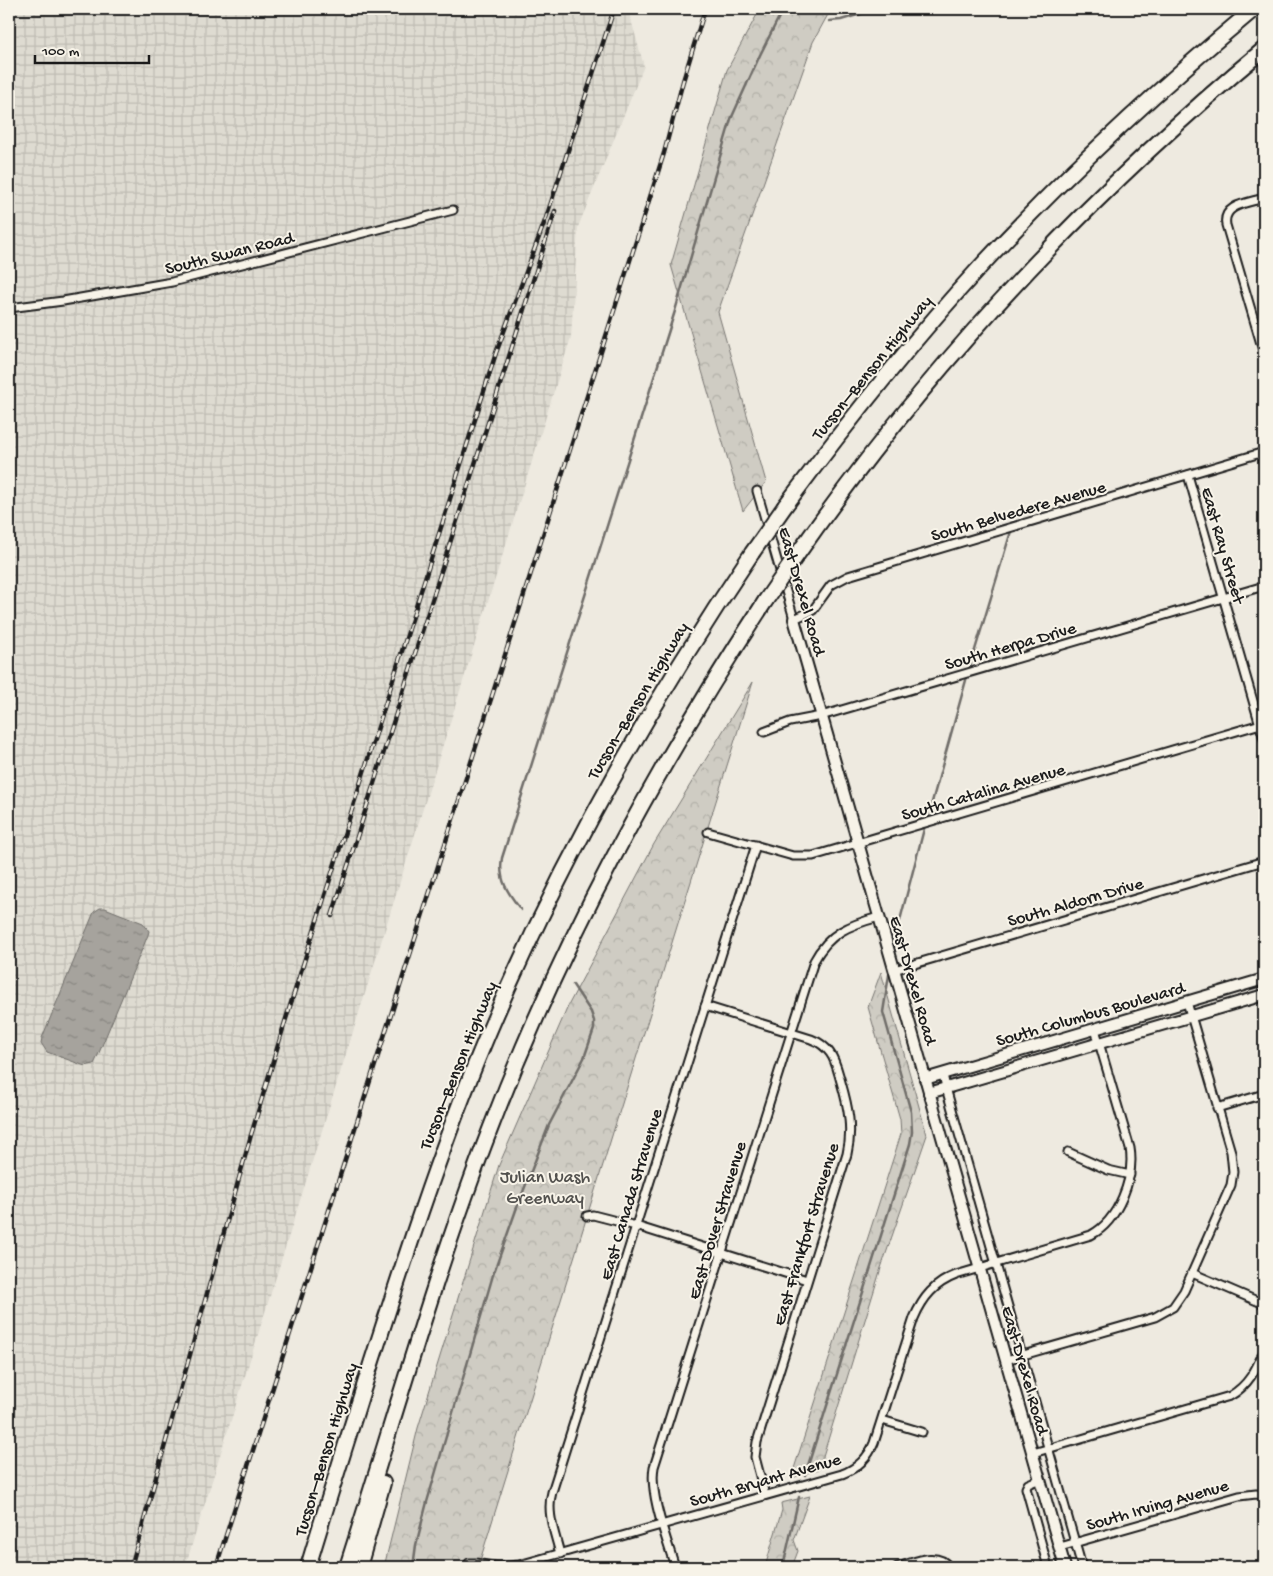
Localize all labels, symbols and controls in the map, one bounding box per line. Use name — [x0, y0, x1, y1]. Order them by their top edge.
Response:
scale bar — [35, 32, 149, 64]
text: 100 m — [41, 43, 80, 61]
street label: South Swan Road — [163, 228, 298, 281]
street label: Tucson–Benson Highway — [808, 292, 938, 446]
street label: South Belvedere Avenue — [929, 477, 1109, 547]
street label: East Ray Street — [1195, 485, 1249, 608]
street label: East Drexel Road — [772, 525, 829, 660]
street label: South Herpa Drive — [943, 618, 1079, 676]
street label: Tucson–Benson Highway — [583, 619, 695, 785]
street label: South Catalina Avenue — [899, 760, 1069, 827]
street label: South Aldorn Drive — [1005, 874, 1147, 933]
street label: East Drexel Road — [883, 914, 940, 1049]
street label: South Columbus Boulevard — [994, 978, 1189, 1052]
street label: Tucson–Benson Highway — [416, 979, 503, 1154]
street label: East Canada Stravenue — [596, 1106, 669, 1283]
street label: East Dover Stravenue — [684, 1139, 753, 1302]
street label: East Frankfort Stravenue — [770, 1140, 845, 1329]
park label: Julian Wash Greenway — [500, 1168, 590, 1210]
street label: East Drexel Road — [995, 1304, 1052, 1439]
street label: Tucson–Benson Highway — [291, 1361, 364, 1540]
street label: South Bryant Avenue — [688, 1450, 844, 1513]
street label: South Irving Avenue — [1084, 1476, 1232, 1537]

